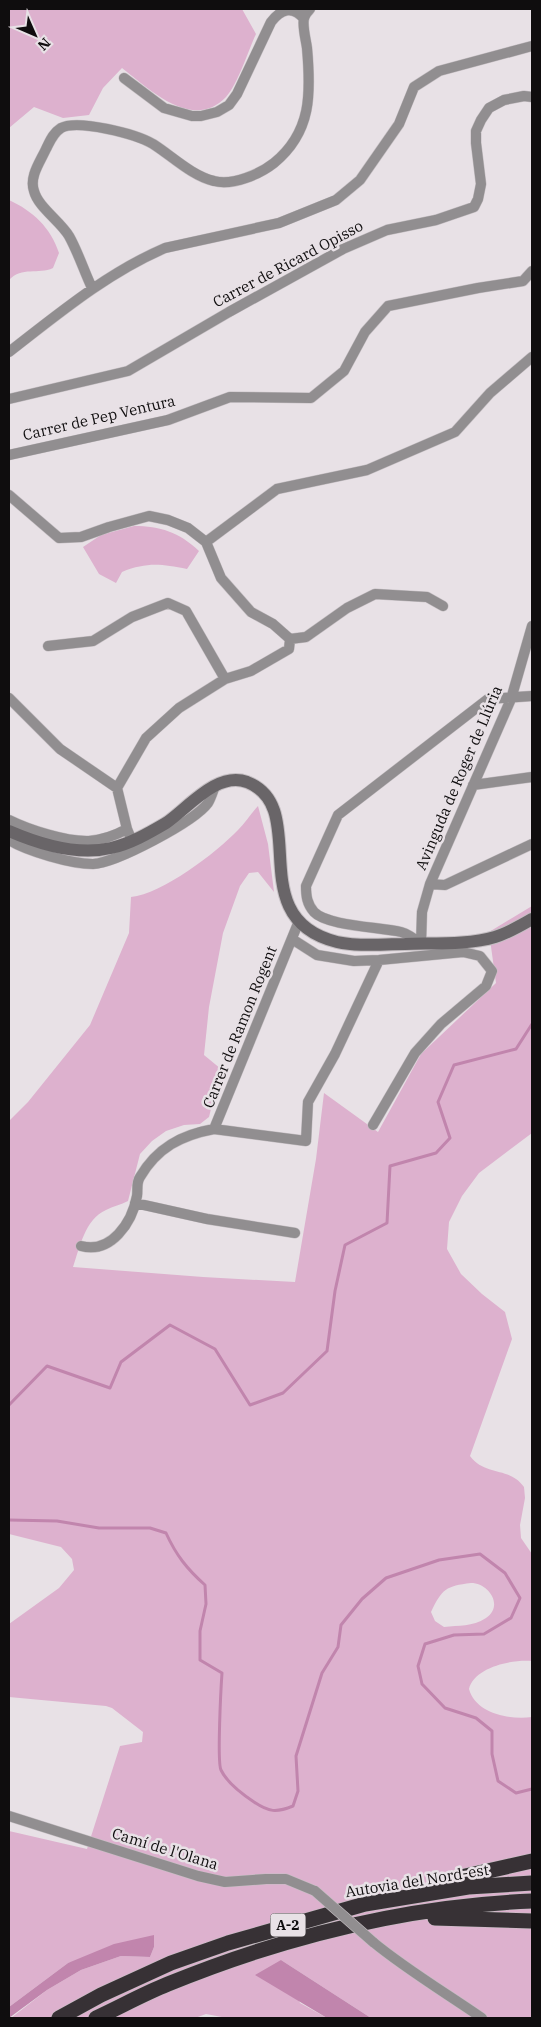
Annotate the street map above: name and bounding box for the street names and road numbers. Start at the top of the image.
street label: Carrer de Ricard Opisso [209,216,366,311]
street label: Carrer de Pep Ventura [21,391,177,444]
street label: Avinguda de Roger de Llúria [411,683,506,873]
street label: Carrer de Ramon Rogent [198,943,281,1111]
street label: Camí de l'Olana [110,1823,221,1874]
street label: Autovia del Nord-est [344,1860,490,1901]
road number: A-2 [270,1914,306,1936]

